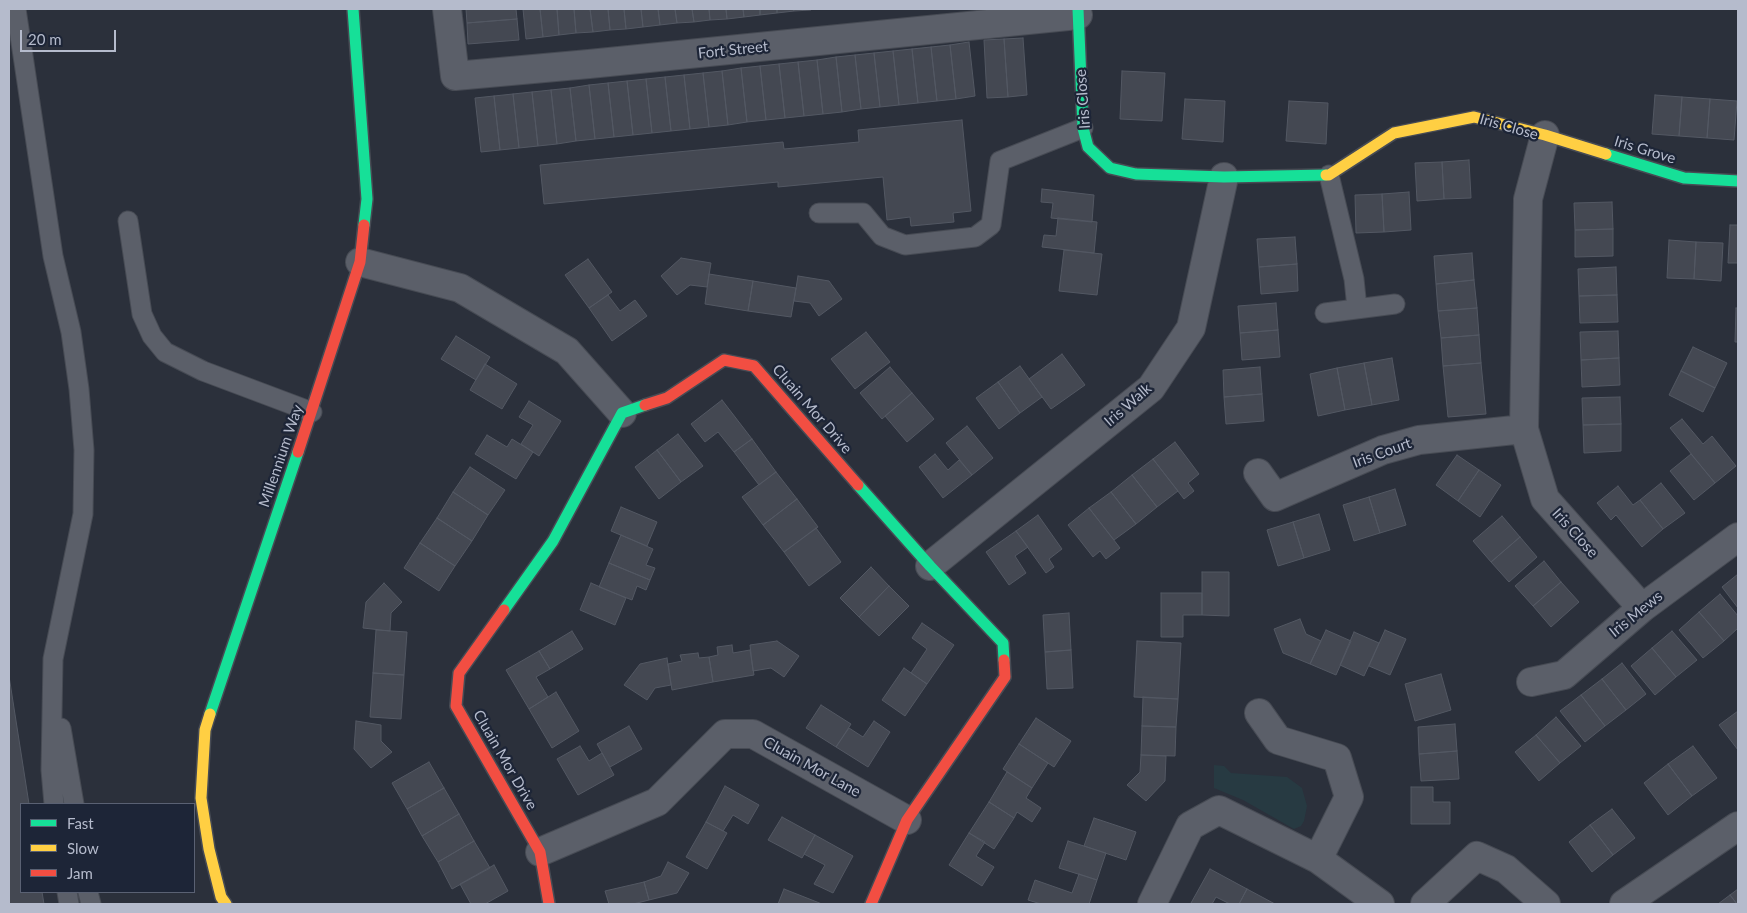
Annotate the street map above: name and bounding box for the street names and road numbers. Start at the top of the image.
street label: Fort Street [697,37,769,63]
street label: Iris Close [1072,68,1094,130]
street label: Iris Close [1478,110,1540,144]
street label: Iris Grove [1612,132,1678,168]
street label: Cluain Mor Drive [768,361,856,457]
street label: Iris Walk [1101,380,1155,430]
street label: Millennium Way [255,402,307,510]
street label: Iris Court [1350,434,1414,472]
street label: Iris Close [1548,505,1602,561]
street label: Iris Mews [1606,587,1666,641]
street label: Cluain Mor Drive [469,707,541,813]
street label: Cluain Mor Lane [760,733,864,801]

